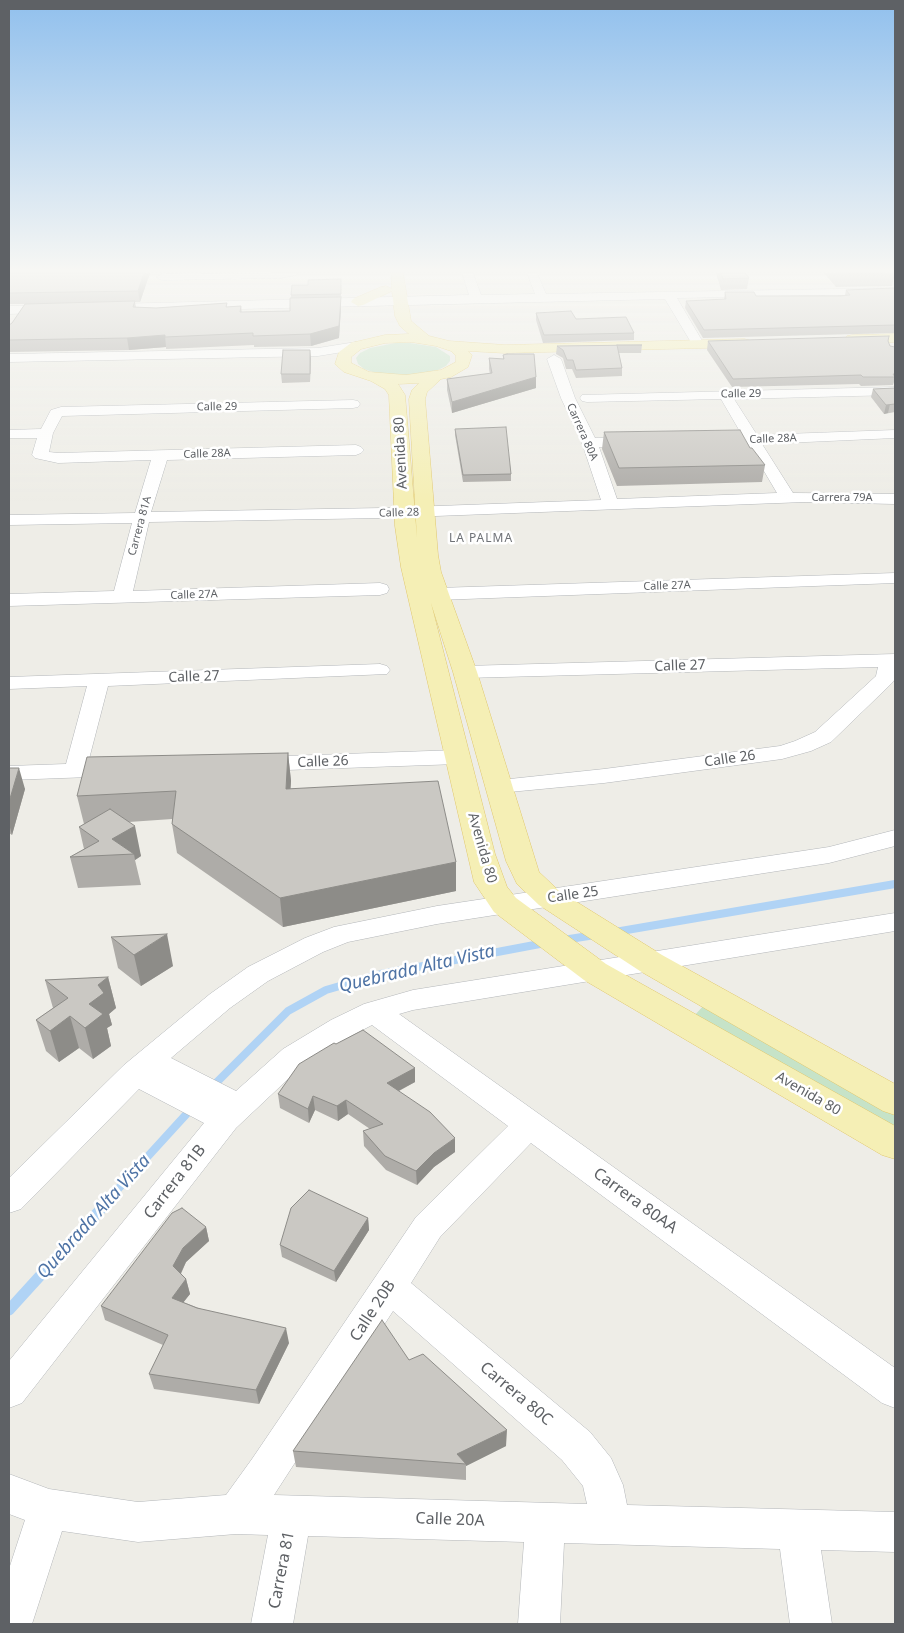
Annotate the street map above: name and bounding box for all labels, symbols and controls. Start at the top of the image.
street label: Calle 29 [721,387,761,401]
street label: Calle 29 [197,400,237,414]
street label: Carrera 80A [564,401,600,463]
street label: Avenida 80 [391,416,411,490]
street label: Calle 28A [749,432,797,446]
street label: Calle 28A [183,447,231,461]
street label: Carrera 79A [811,491,873,505]
street label: Carrera 81A [126,495,154,557]
street label: Calle 28 [379,506,419,520]
district label: LA PALMA [448,532,514,546]
street label: Calle 27A [643,579,691,593]
street label: Calle 27A [170,588,218,602]
street label: Calle 27 [654,657,706,675]
street label: Calle 27 [168,668,220,686]
street label: Calle 26 [703,747,757,771]
street label: Calle 26 [297,753,349,771]
street label: Avenida 80 [464,811,500,885]
street label: Calle 25 [546,883,600,907]
water label: Quebrada Alta Vista [337,941,497,997]
street label: Avenida 80 [772,1069,844,1119]
street label: Carrera 81B [140,1141,210,1223]
water label: Quebrada Alta Vista [33,1151,155,1283]
street label: Carrera 80AA [589,1164,681,1238]
street label: Calle 20B [346,1277,400,1345]
street label: Carrera 80C [476,1358,556,1430]
street label: Calle 20A [415,1509,485,1531]
street label: Carrera 81 [265,1530,299,1610]

